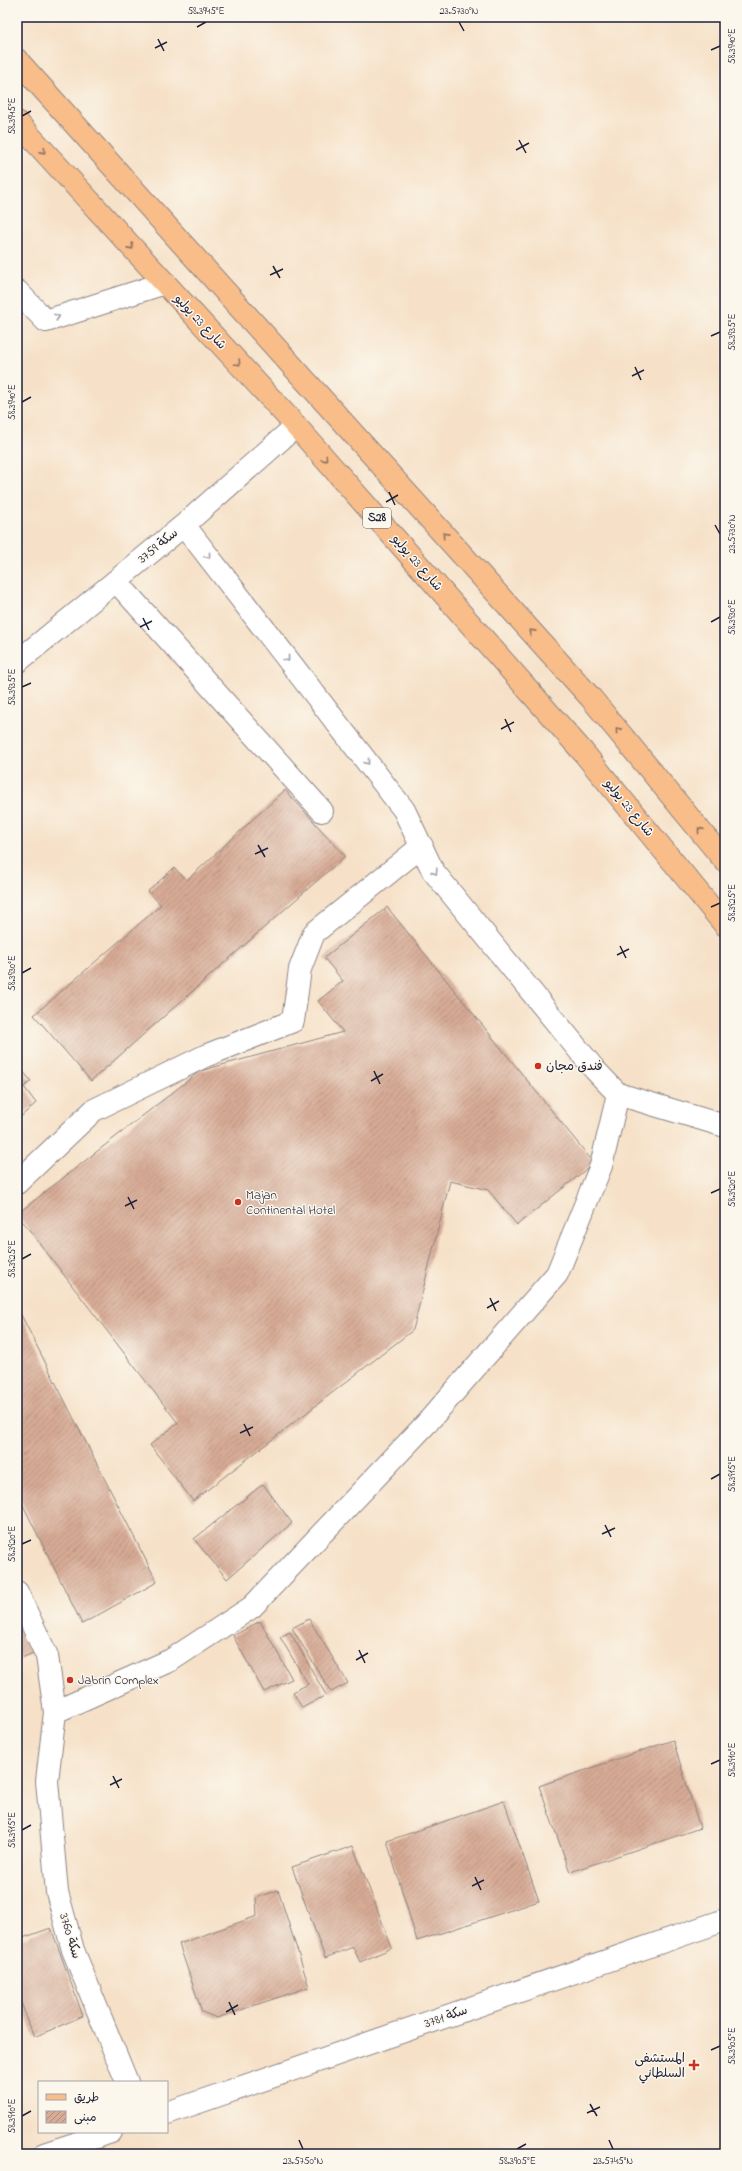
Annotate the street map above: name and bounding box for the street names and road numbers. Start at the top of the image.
street label: شارع 23 يوليو [169,289,231,354]
road number: S28 [363,508,391,528]
street label: سكة 3759 [134,524,182,568]
street label: شارع 23 يوليو [386,530,447,596]
street label: شارع 23 يوليو [599,774,658,841]
street label: سكة 3760 [54,1911,86,1961]
street label: سكة 3781 [422,2001,470,2033]

